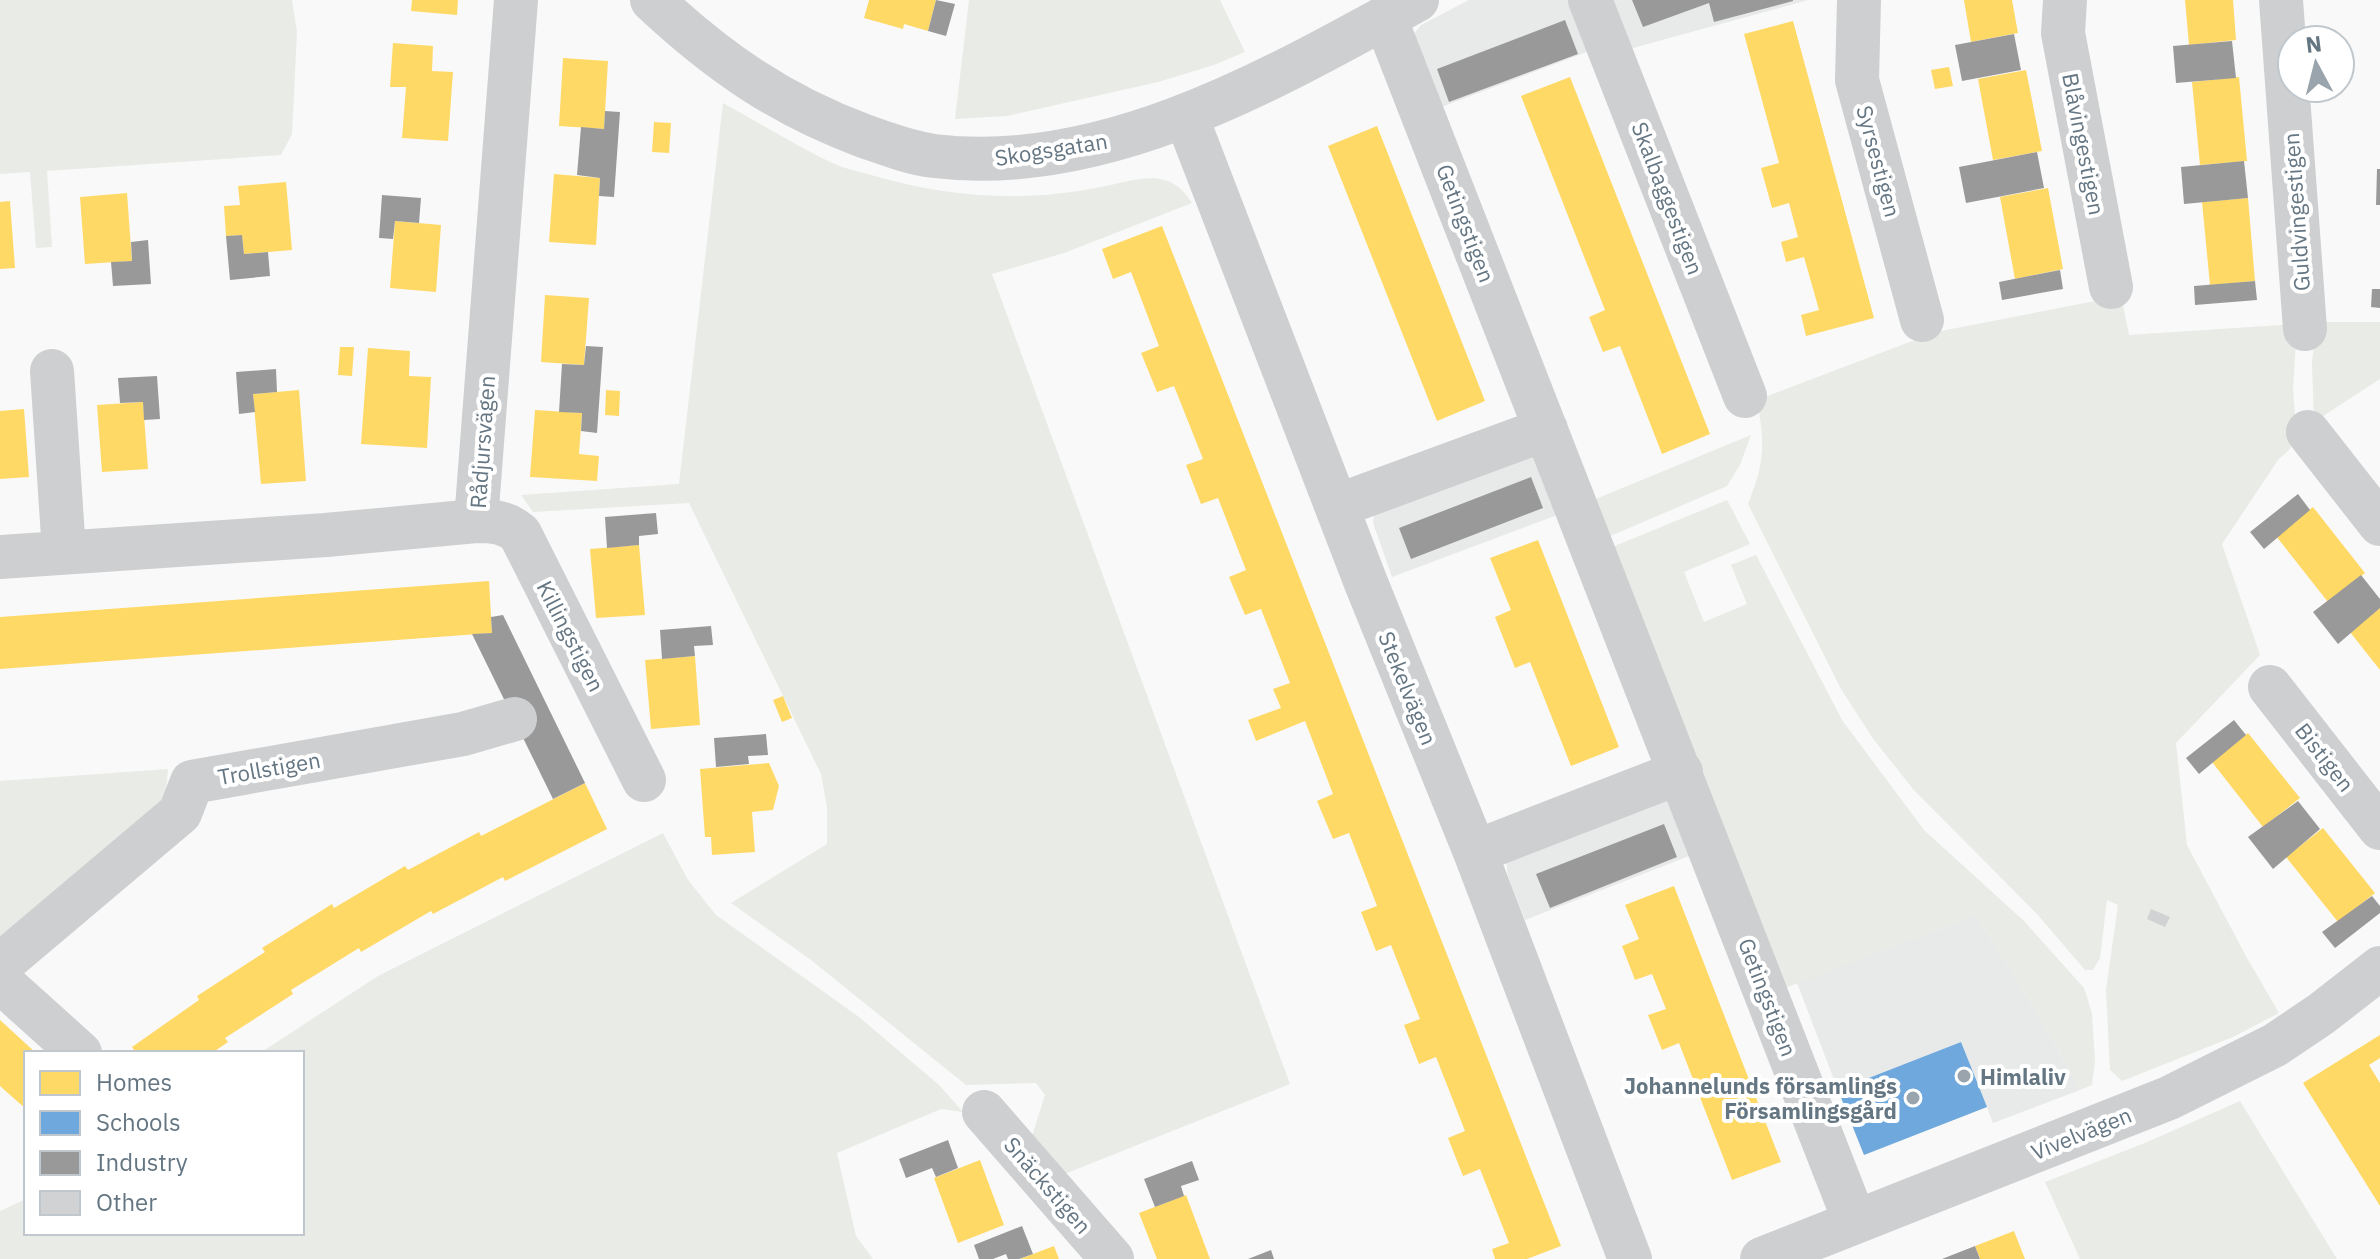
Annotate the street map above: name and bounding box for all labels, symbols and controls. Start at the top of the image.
north arrow [2276,24,2356,104]
text: N [2304,28,2323,59]
street label: Blåvingestigen [2056,70,2112,218]
street label: Syrsestigen [1850,102,1908,220]
street label: Skalbaggestigen [1626,117,1710,279]
street label: Skogsgatan [993,126,1109,172]
street label: Guldvingestigen [2276,132,2316,292]
street label: Getingstigen [1430,160,1502,286]
street label: Rådjursvägen [463,374,501,510]
street label: Killingstigen [531,576,611,696]
street label: Stekelvägen [1372,627,1444,749]
street label: Bistigen [2289,717,2361,797]
street label: Trollstigen [215,745,323,791]
street label: Getingstigen [1732,934,1804,1060]
legend [24,1051,304,1235]
place label: Himlaliv [1980,1062,2066,1091]
text: Homes [96,1066,172,1098]
marker: Himlaliv [1955,1067,1973,1085]
place label: Johannelunds församlings Församlingsgård [1624,1071,1897,1125]
marker: Johannelunds församlings Församlingsgård [1904,1089,1922,1107]
street label: Vivelvägen [2027,1100,2135,1166]
text: Schools [96,1106,181,1138]
street label: Snäckstigen [998,1130,1098,1240]
text: Industry [96,1146,188,1178]
text: Other [96,1186,157,1218]

